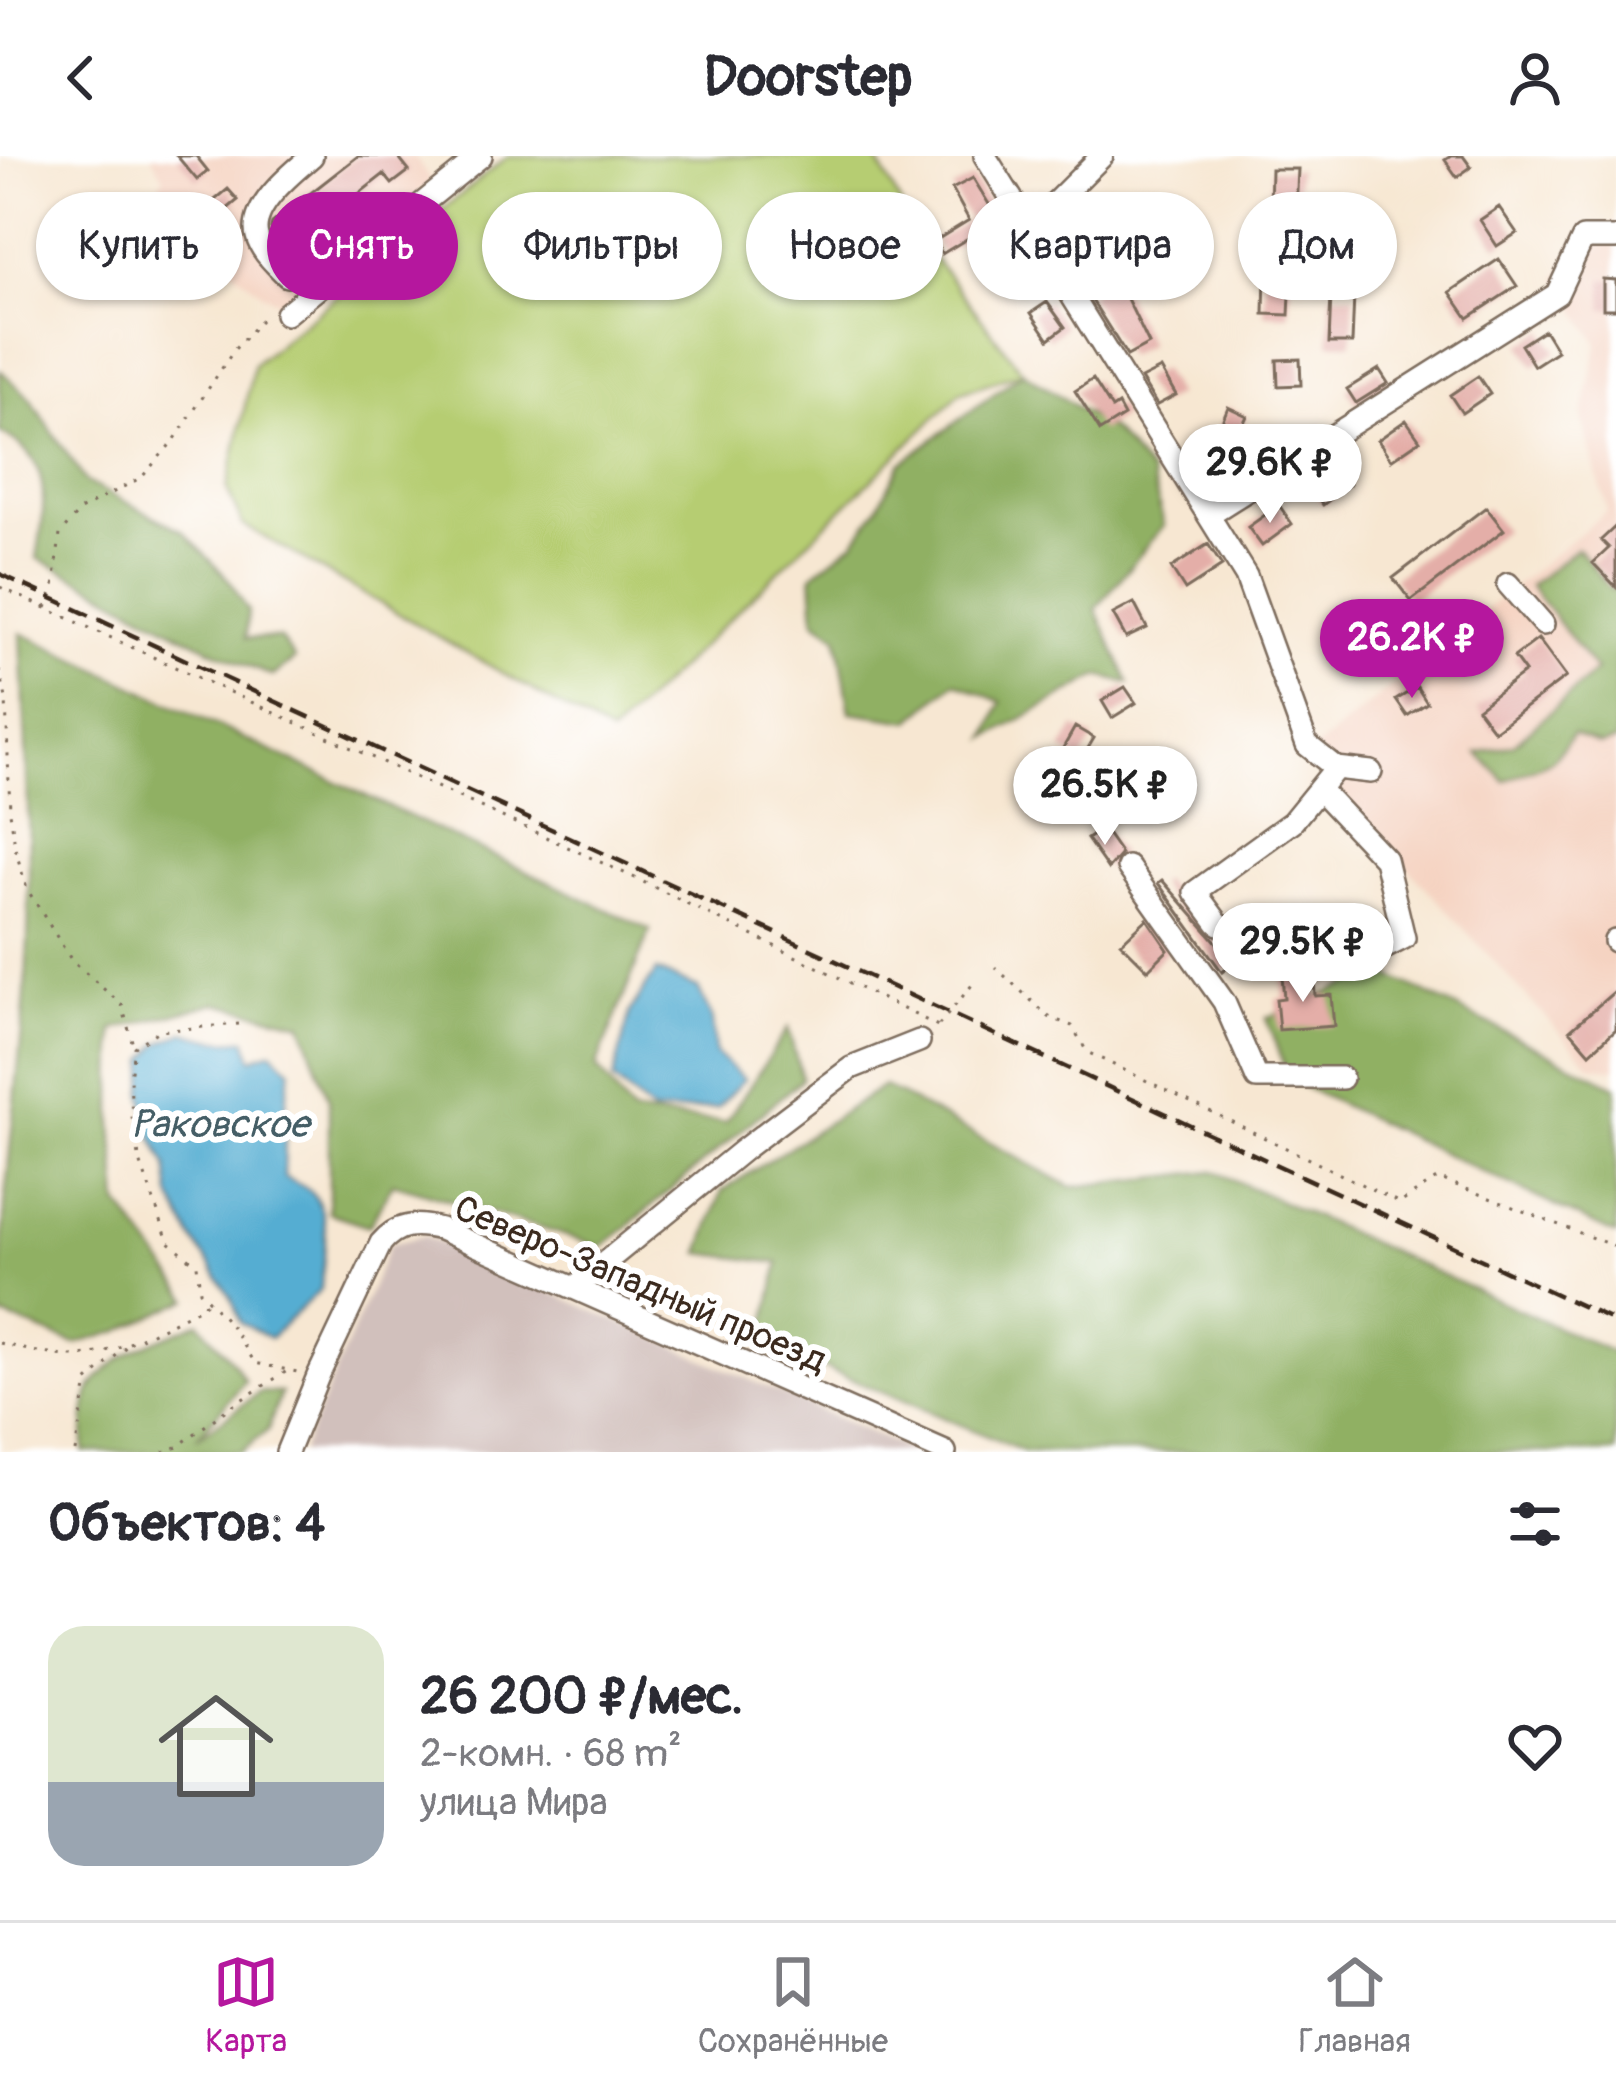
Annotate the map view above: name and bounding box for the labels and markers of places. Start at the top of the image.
pin: 29.6K ₽ [1159,424,1381,526]
pin: 26.2K ₽ [1301,599,1523,701]
pin: 26.5K ₽ [994,746,1216,848]
pin: 29.5K ₽ [1192,903,1414,1005]

